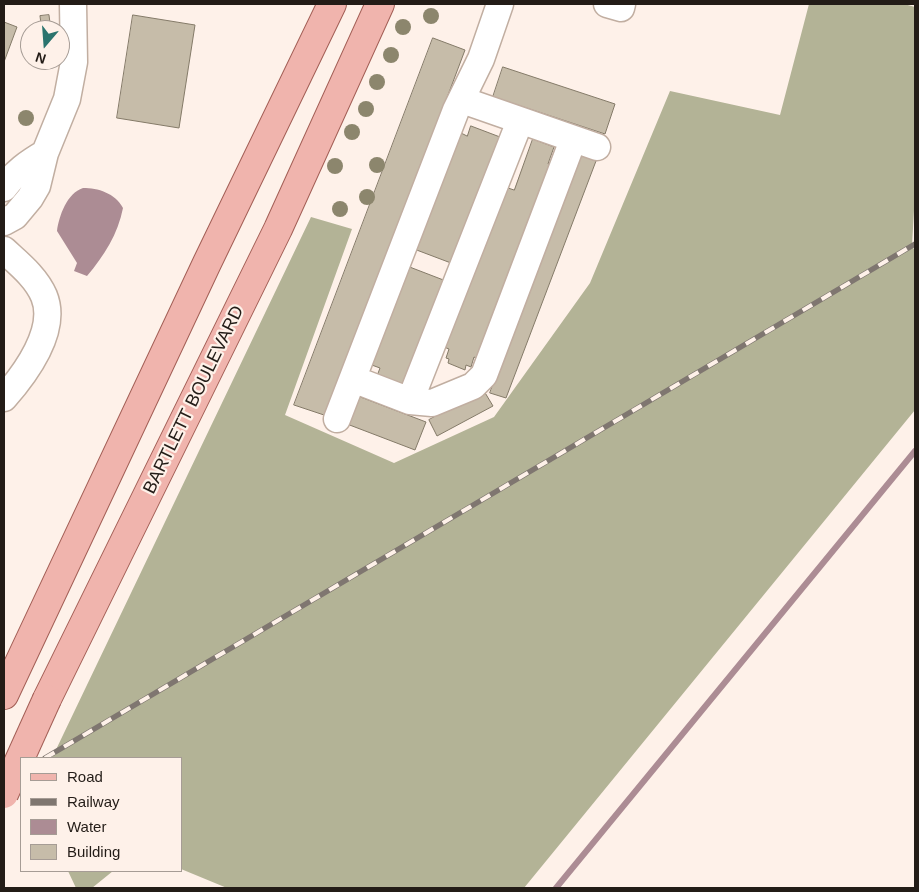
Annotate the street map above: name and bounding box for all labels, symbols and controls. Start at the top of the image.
north arrow [20,20,70,70]
text: N [33,49,48,67]
street label: BARTLETT BOULEVARD [139,303,249,497]
legend [20,757,182,872]
text: Road [67,768,103,785]
text: Railway [67,793,120,810]
text: Water [67,818,106,835]
text: Building [67,843,120,860]

